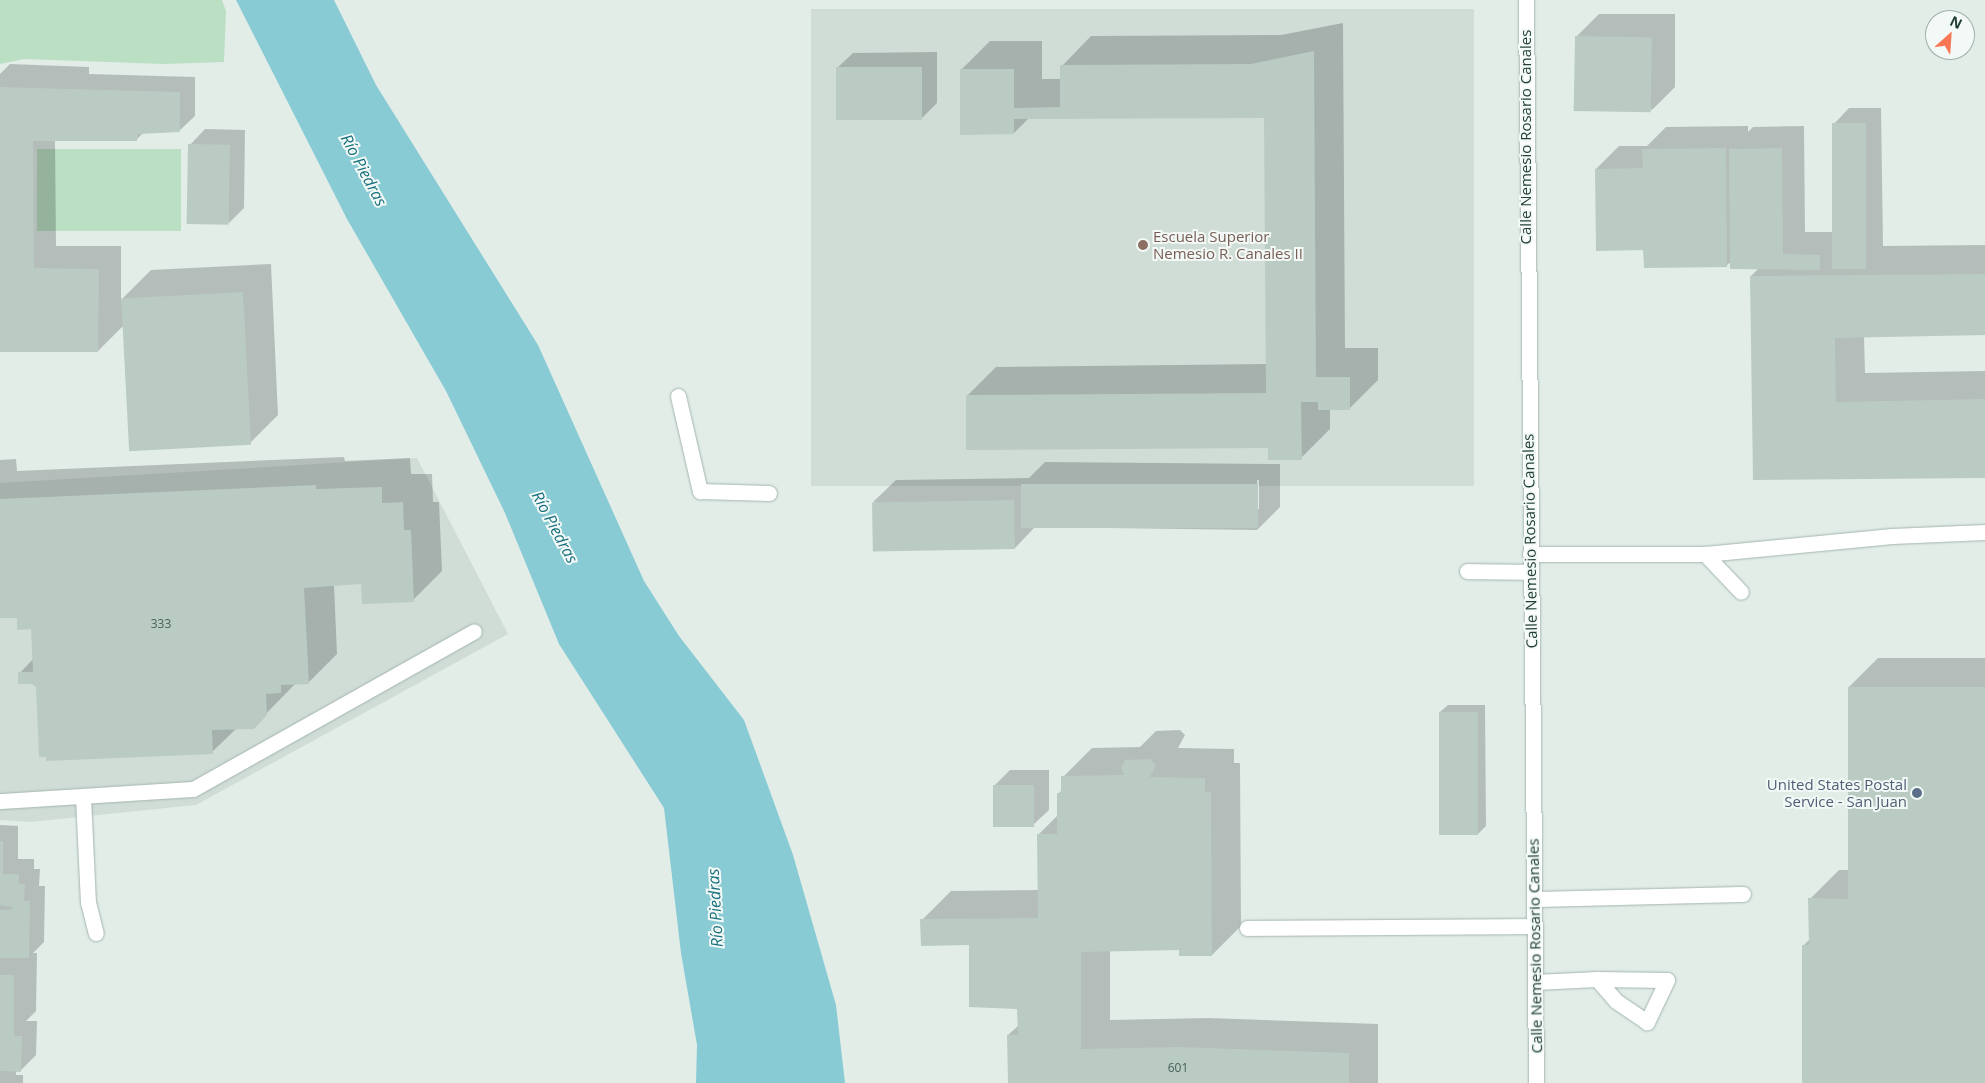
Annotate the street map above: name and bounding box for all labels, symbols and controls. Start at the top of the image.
north arrow [1925,10,1975,60]
text: N [1947,11,1966,33]
street label: Calle Nemesio Rosario Canales [1517,30,1535,244]
water label: Río Piedras [337,131,391,209]
place label: Escuela Superior Nemesio R. Canales II [1153,227,1303,262]
marker: Escuela Superior Nemesio R. Canales II [1137,239,1149,251]
street label: Calle Nemesio Rosario Canales [1519,433,1541,649]
water label: Río Piedras [528,488,582,566]
house number: 333 [151,617,171,631]
place label: United States Postal Service - San Juan [1767,775,1907,810]
marker: United States Postal Service - San Juan [1911,787,1923,799]
street label: Calle Nemesio Rosario Canales [1524,838,1546,1054]
water label: Río Piedras [703,868,727,948]
house number: 601 [1168,1061,1188,1075]

